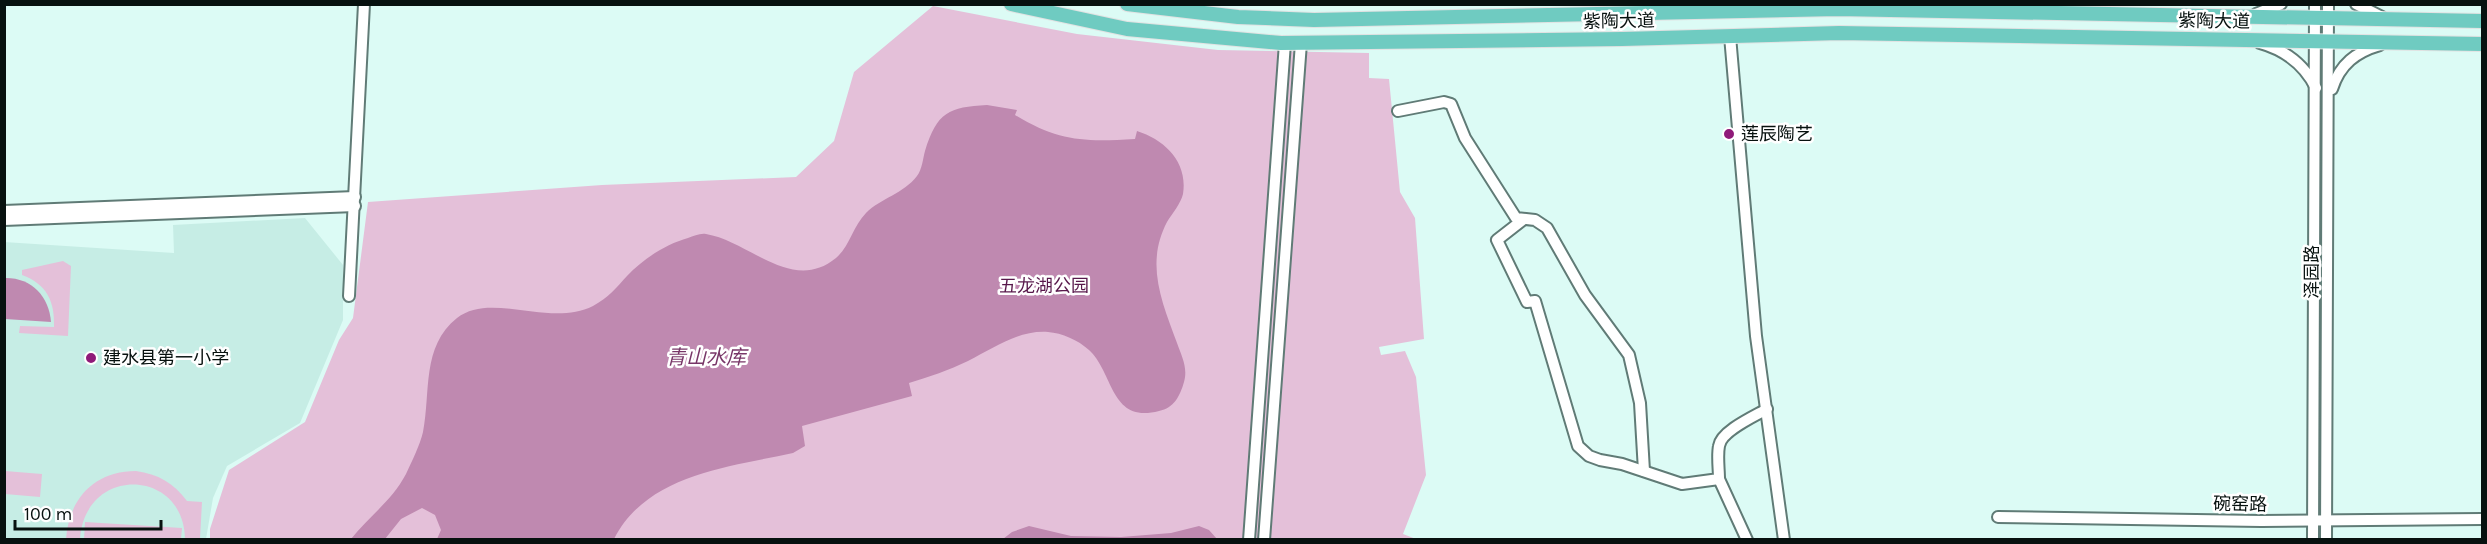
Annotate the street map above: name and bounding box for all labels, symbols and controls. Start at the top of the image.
street label: 紫陶大道 [1583,9,1655,33]
street label: 紫陶大道 [2178,9,2250,33]
place label: 莲辰陶艺 [1741,123,1813,145]
marker: 莲辰陶艺 [1722,127,1736,141]
street label: 泽园路 [2301,245,2323,299]
park label: 五龙湖公园 [999,275,1089,297]
water label: 青山水库 [666,346,749,369]
place label: 建水县第一小学 [103,347,229,369]
marker: 建水县第一小学 [84,351,98,365]
scale bar [15,493,160,531]
street label: 碗窑路 [2213,493,2267,515]
text: 100 m [24,503,72,525]

